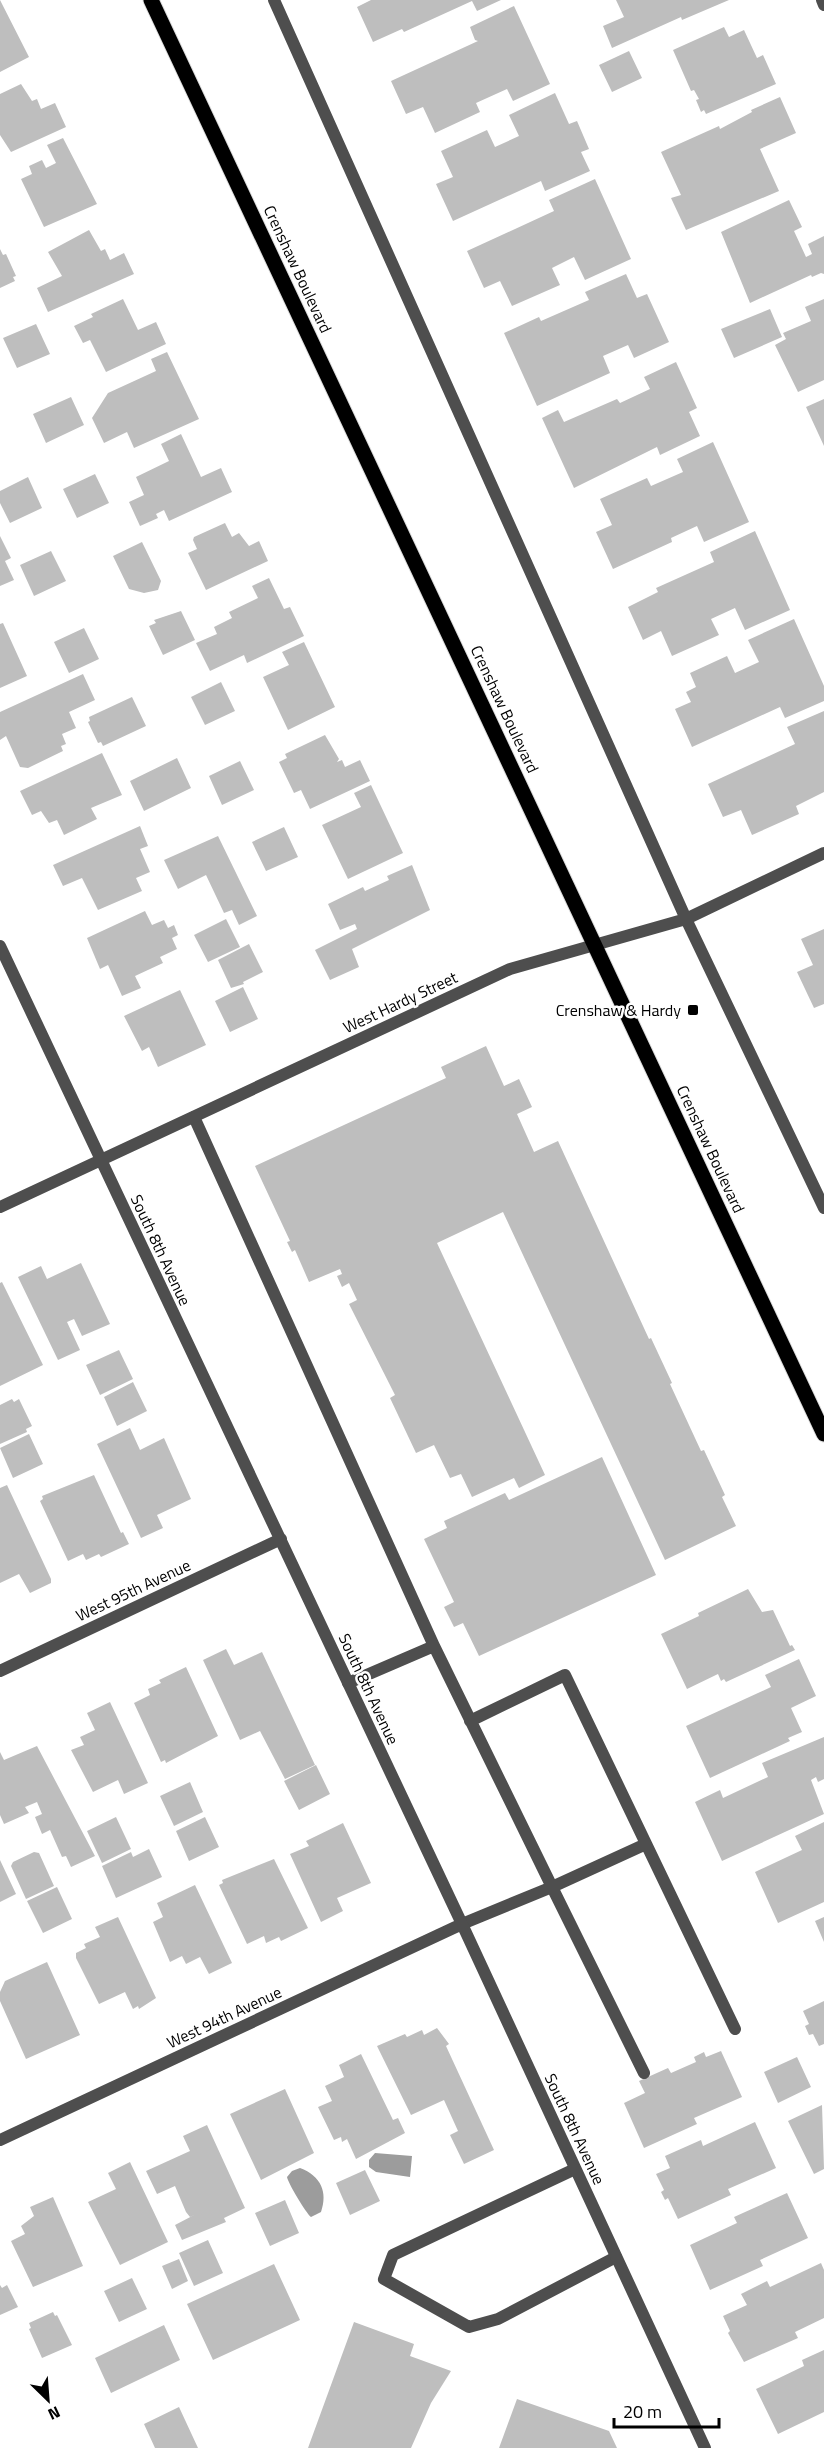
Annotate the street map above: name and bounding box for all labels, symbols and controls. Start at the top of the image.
street label: Crenshaw Boulevard [258,201,338,337]
street label: Crenshaw Boulevard [465,641,545,777]
street label: West Hardy Street [339,965,461,1039]
place label: Crenshaw & Hardy [556,998,681,1022]
marker: Crenshaw & Hardy [686,1003,700,1017]
street label: Crenshaw Boulevard [671,1081,751,1217]
street label: South 8th Avenue [125,1191,197,1309]
street label: West 95th Avenue [72,1553,194,1627]
street label: South 8th Avenue [333,1630,405,1748]
street label: West 94th Avenue [163,1980,285,2054]
street label: South 8th Avenue [539,2070,611,2188]
north arrow [18,2370,78,2430]
scale bar [614,2391,719,2429]
text: 20 m [623,2398,662,2425]
text: N [44,2400,64,2427]

